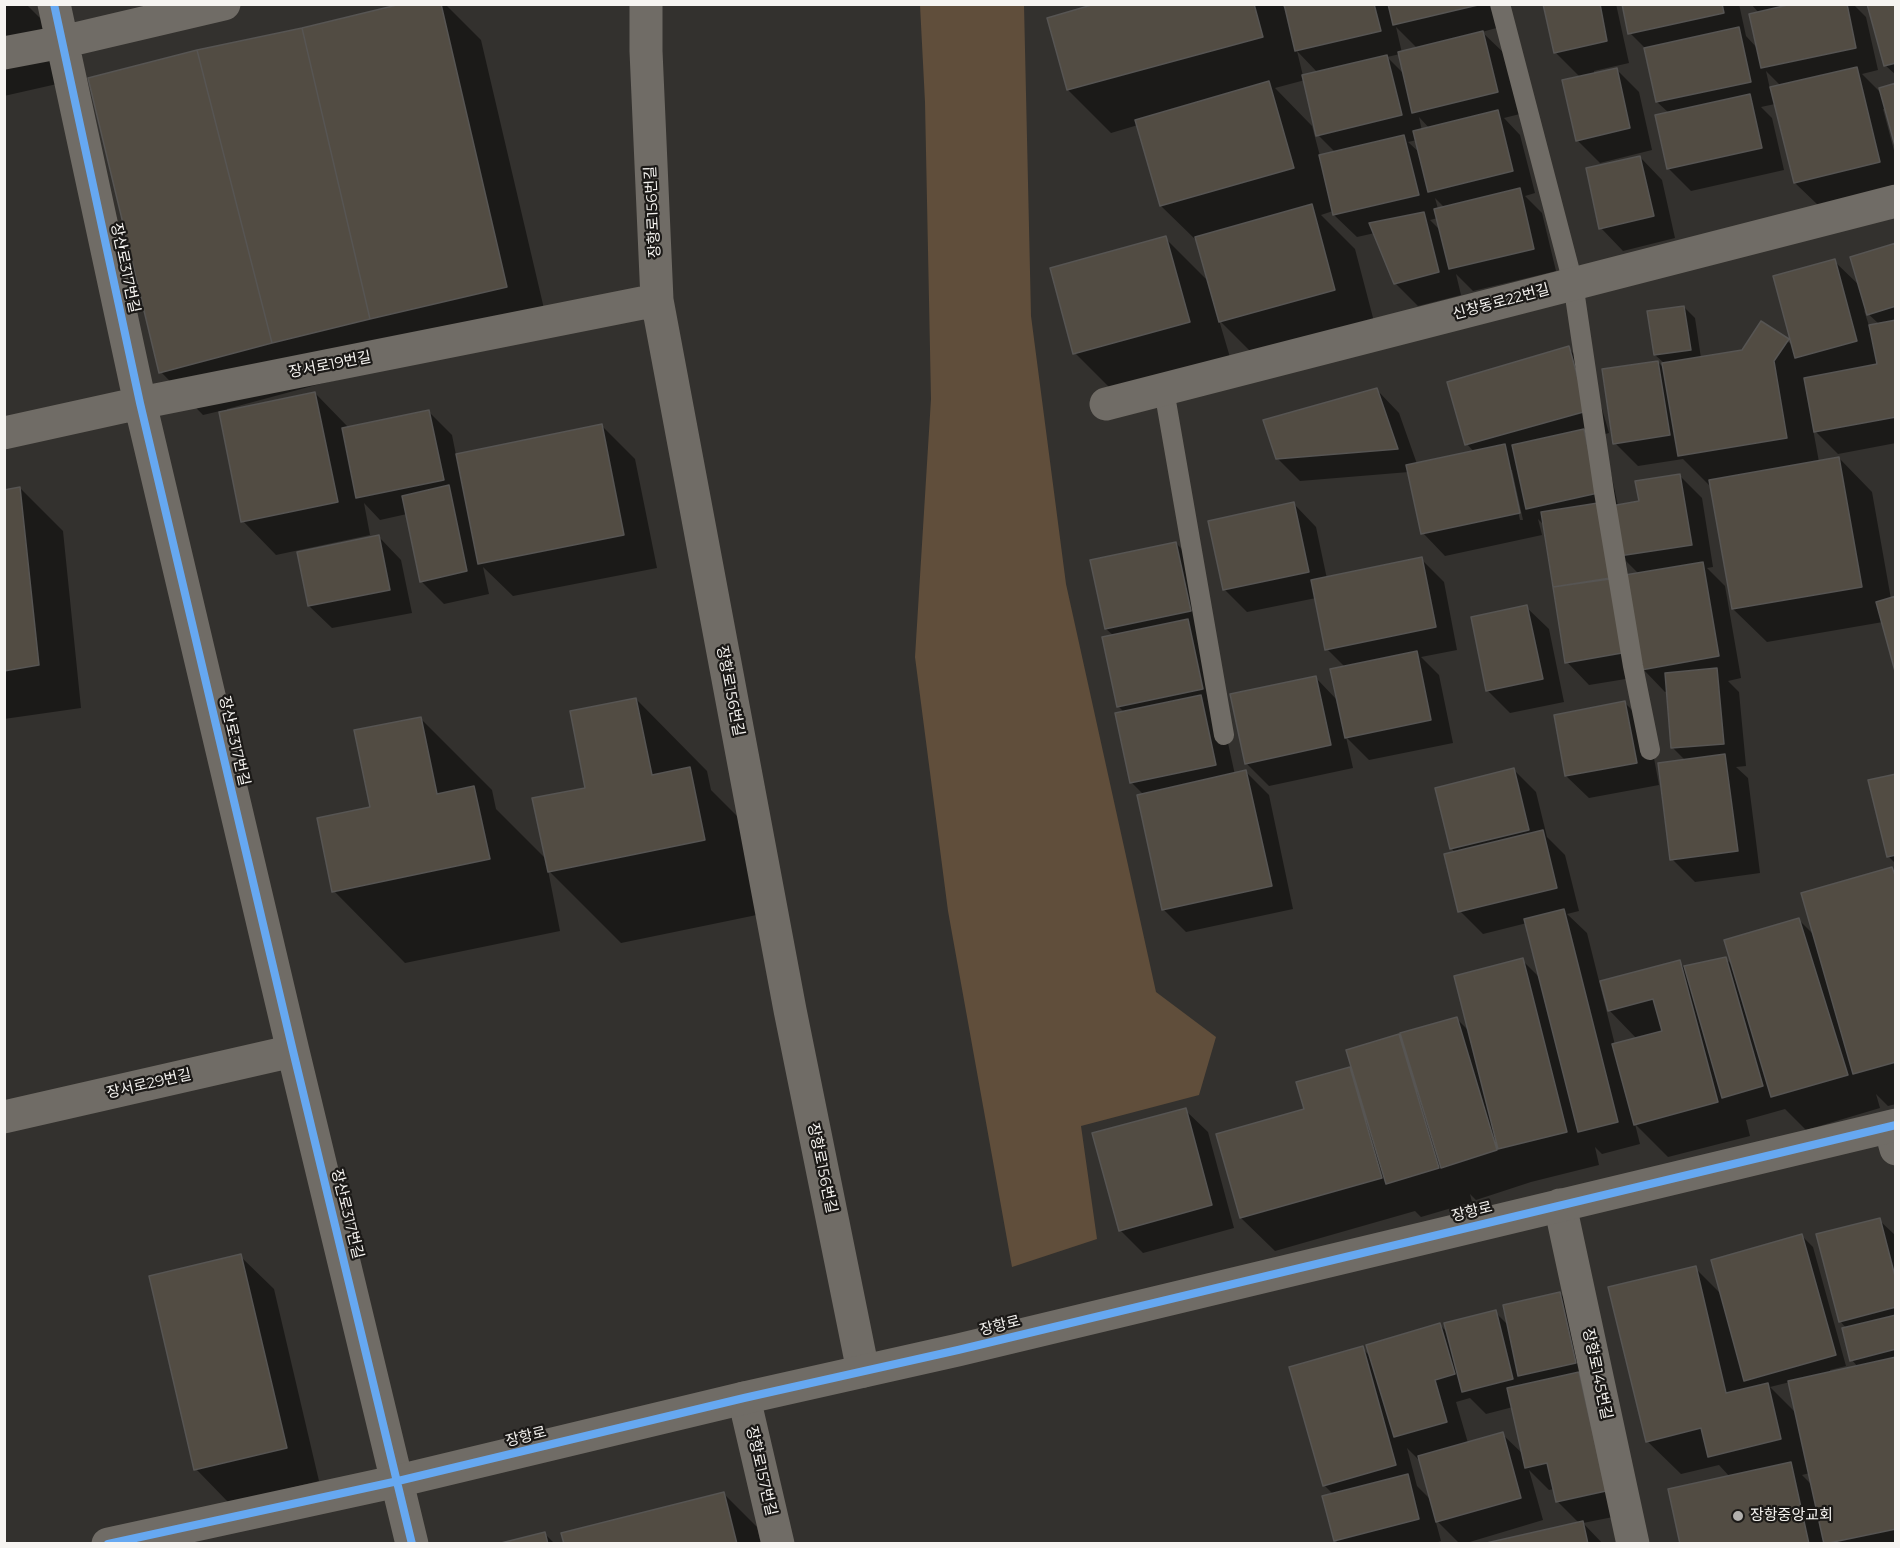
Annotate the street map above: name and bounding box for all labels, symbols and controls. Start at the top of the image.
street label: 장항로156번길 [642,166,664,258]
street label: 장산로317번길 [107,221,143,315]
street label: 신창동로22번길 [1450,280,1552,324]
street label: 장서로19번길 [287,348,373,382]
street label: 장항로156번길 [712,644,748,738]
street label: 장산로317번길 [215,694,253,788]
street label: 장서로29번길 [105,1065,193,1103]
street label: 장항로156번길 [804,1121,840,1215]
street label: 장산로317번길 [327,1167,367,1261]
street label: 장항로 [1450,1198,1494,1226]
street label: 장항로 [978,1312,1022,1340]
street label: 장항로145번길 [1579,1327,1615,1421]
street label: 장항로 [504,1423,548,1451]
street label: 장항로157번길 [742,1424,780,1518]
place label: 장항중앙교회 [1750,1507,1833,1525]
marker: 장항중앙교회 [1731,1509,1745,1523]

